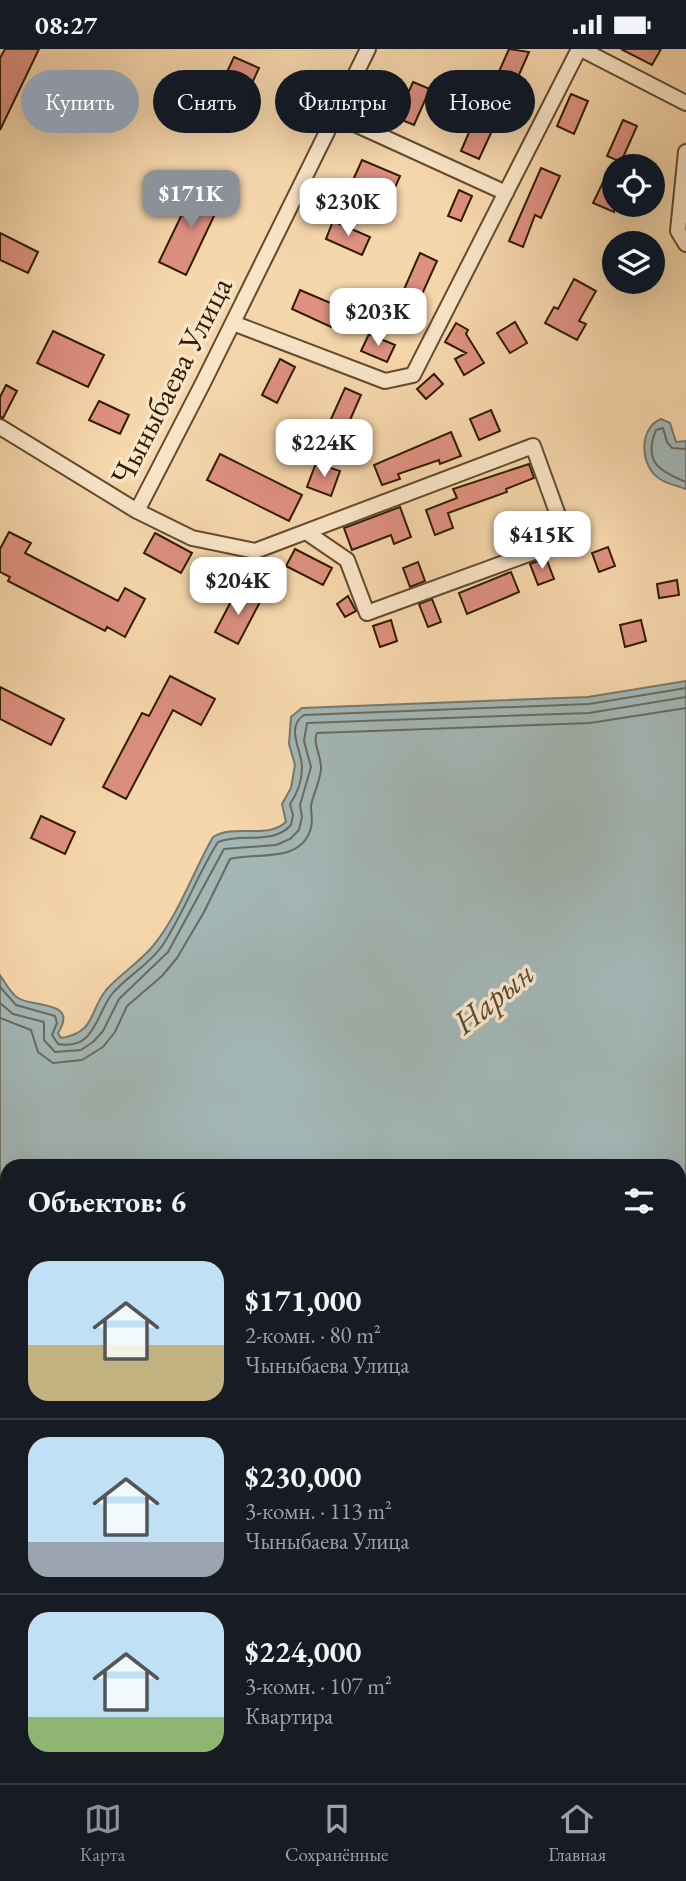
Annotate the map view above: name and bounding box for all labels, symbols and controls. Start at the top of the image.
text: 08:27 [35,8,97,42]
chip: Купить [21,70,139,133]
chip: Снять [153,70,261,133]
chip: Фильтры [275,70,411,133]
chip: Новое [425,70,535,133]
map controls [602,154,665,294]
button: locate [602,154,665,217]
pin: $171K [142,171,240,230]
text: $171K [159,178,223,208]
pin: $230K [299,179,397,238]
text: $230K [316,186,380,216]
button: layers [602,231,665,294]
street label: Чыныбаева Улица [100,269,242,492]
pin: $203K [329,289,427,348]
text: $203K [346,296,410,326]
pin: $224K [275,419,373,479]
text: $224K [292,427,356,457]
pin: $415K [493,511,591,571]
text: $415K [510,519,574,549]
pin: $204K [189,557,287,617]
text: $204K [206,565,270,595]
water label: Нарын [443,951,543,1044]
text: Объектов: 6 [28,1182,186,1221]
icon: filters [620,1182,658,1220]
text: $171,000 [245,1281,361,1320]
icon: home [84,1289,168,1373]
text: 2-комн. · 80 m² [245,1320,381,1350]
text: Чыныбаева Улица [245,1350,409,1380]
text: $230,000 [245,1457,361,1496]
icon: home [84,1465,168,1549]
text: 3-комн. · 113 m² [245,1496,392,1526]
text: Чыныбаева Улица [245,1526,409,1556]
text: $224,000 [245,1632,361,1671]
icon: home [84,1640,168,1724]
text: 3-комн. · 107 m² [245,1671,392,1701]
text: Квартира [245,1701,333,1731]
tab: Карта [80,1800,125,1867]
tab: Сохранённые [285,1800,389,1867]
tab: Главная [548,1800,606,1867]

